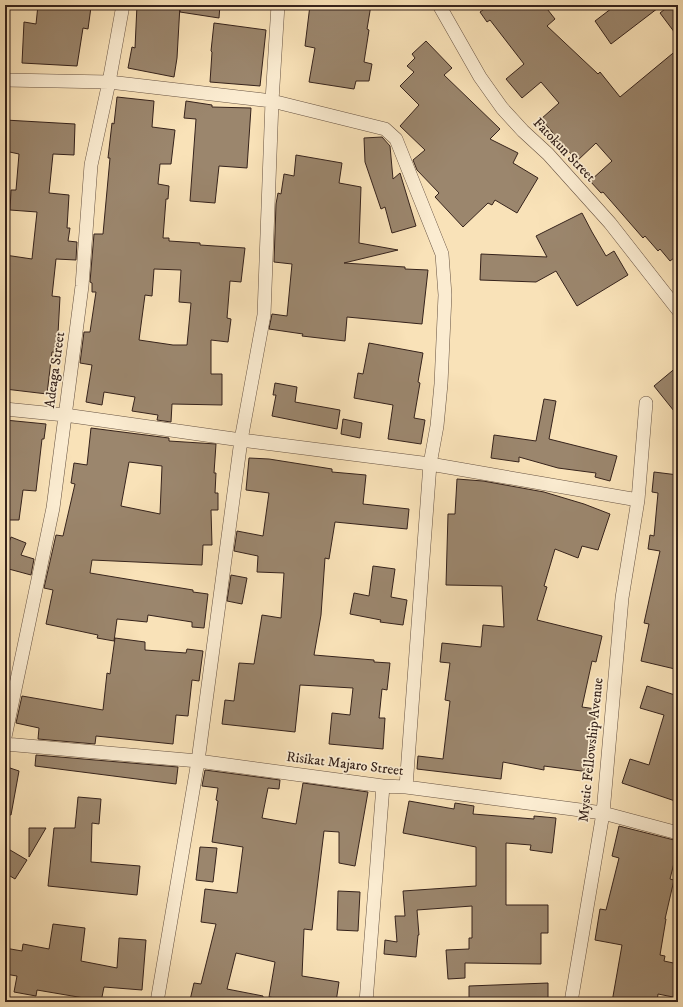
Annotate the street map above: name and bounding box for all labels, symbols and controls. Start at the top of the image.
street label: Fatokun Street [529,114,599,186]
street label: Adeaga Street [41,330,69,409]
street label: Mystic Fellowship Avenue [574,677,608,823]
street label: Risikat Majaro Street [285,748,405,780]

